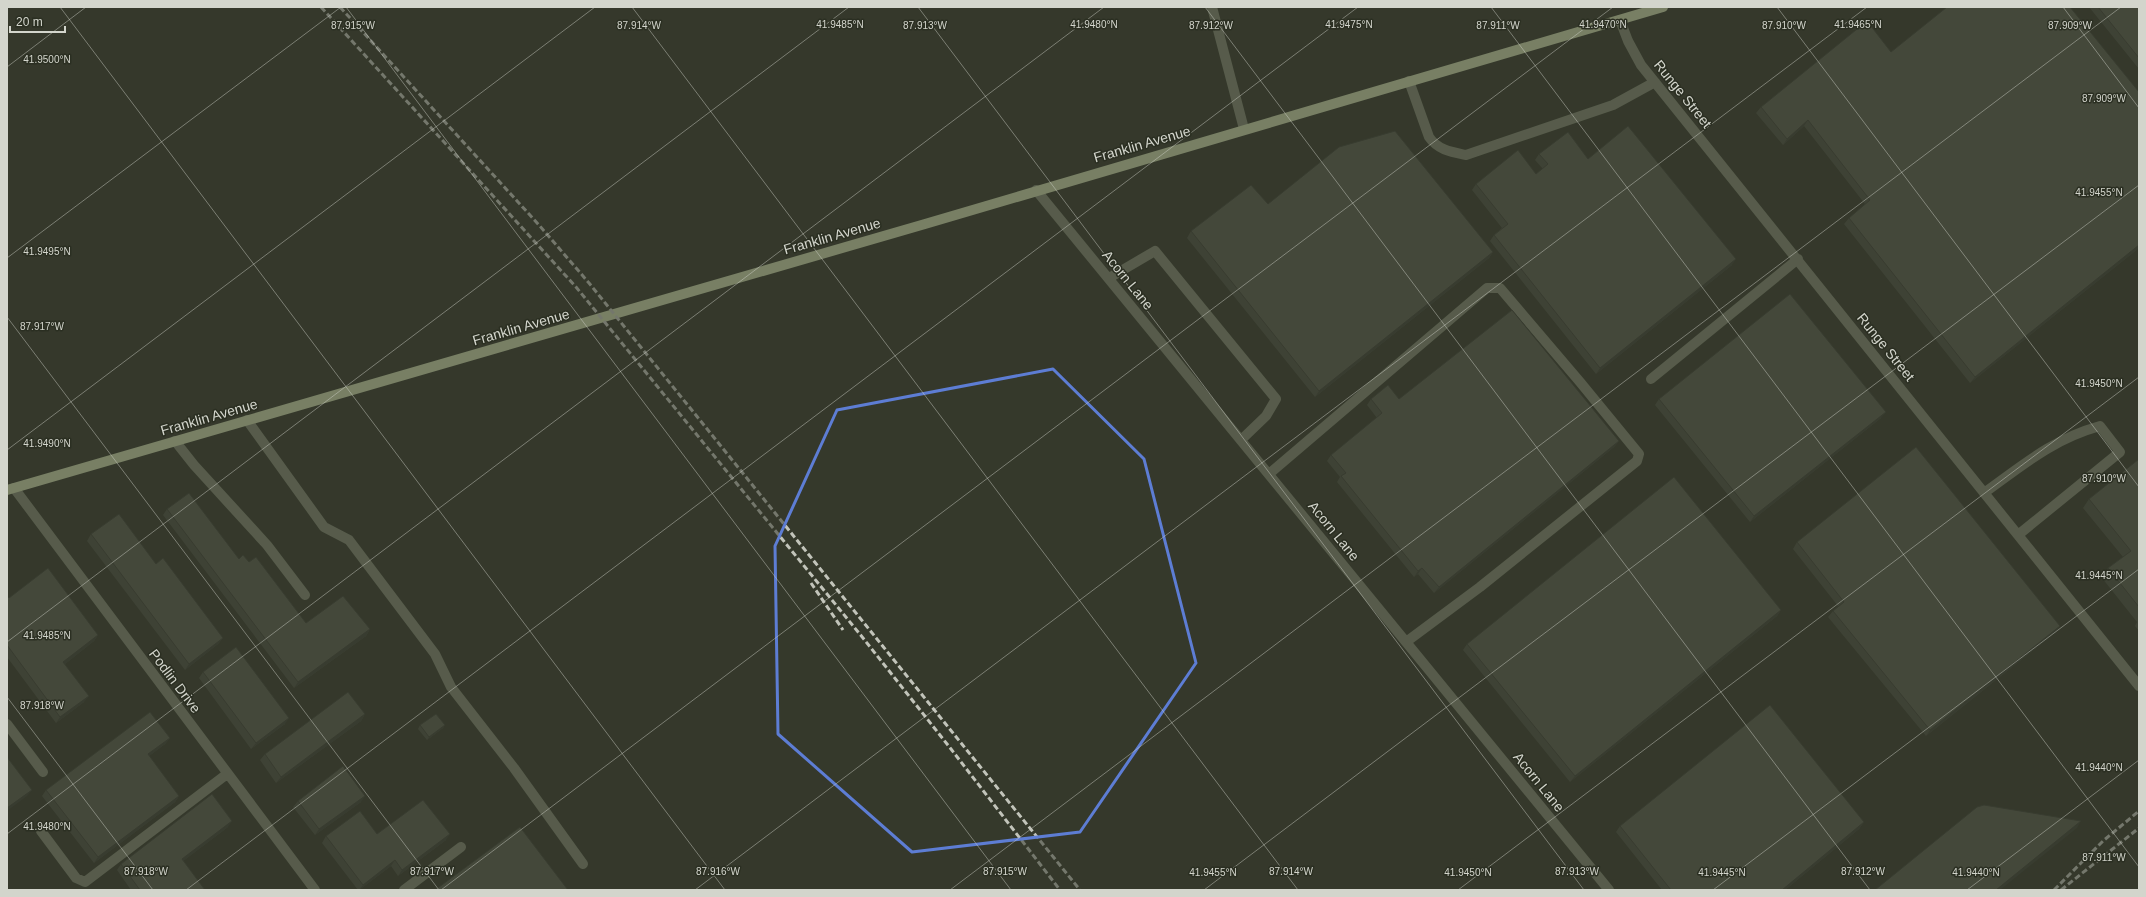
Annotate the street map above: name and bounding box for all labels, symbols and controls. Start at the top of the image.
scale bar [10,8,65,34]
text: 20 m [16,15,43,29]
text: 41.9485°N [816,19,864,30]
text: 41.9480°N [1070,19,1118,30]
text: 41.9475°N [1325,19,1373,30]
text: 41.9470°N [1579,19,1627,30]
text: 41.9465°N [1834,19,1882,30]
text: 87.915°W [331,20,376,31]
text: 87.914°W [617,20,662,31]
text: 87.913°W [903,20,948,31]
text: 87.912°W [1189,20,1234,31]
text: 87.911°W [1476,20,1520,31]
text: 87.910°W [1762,20,1807,31]
text: 87.909°W [2048,20,2093,31]
text: 41.9500°N [23,54,71,65]
street label: Runge Street [1651,57,1715,131]
text: 87.909°W [2082,93,2127,104]
street label: Franklin Avenue [1092,122,1193,165]
text: 41.9455°N [2075,187,2123,198]
street label: Franklin Avenue [782,214,883,257]
text: 41.9495°N [23,246,71,257]
street label: Acorn Lane [1099,247,1157,313]
street label: Franklin Avenue [471,305,572,348]
street label: Runge Street [1854,310,1918,384]
text: 87.917°W [20,321,65,332]
text: 41.9450°N [2075,378,2123,389]
street label: Franklin Avenue [159,395,260,438]
text: 41.9490°N [23,438,71,449]
text: 87.910°W [2082,473,2127,484]
street label: Acorn Lane [1305,498,1363,564]
text: 41.9445°N [2075,570,2123,581]
text: 41.9485°N [23,630,71,641]
street label: Podlin Drive [146,646,204,716]
text: 87.918°W [20,700,65,711]
street label: Acorn Lane [1510,749,1568,815]
text: 41.9440°N [2075,762,2123,773]
text: 41.9480°N [23,821,71,832]
text: 87.911°W [2082,852,2126,863]
text: 87.918°W [124,866,169,877]
text: 87.917°W [410,866,455,877]
text: 87.916°W [696,866,741,877]
text: 87.915°W [983,866,1028,877]
text: 87.914°W [1269,866,1314,877]
text: 87.913°W [1555,866,1600,877]
text: 87.912°W [1841,866,1886,877]
text: 41.9455°N [1189,867,1237,878]
text: 41.9450°N [1444,867,1492,878]
text: 41.9445°N [1698,867,1746,878]
text: 41.9440°N [1952,867,2000,878]

